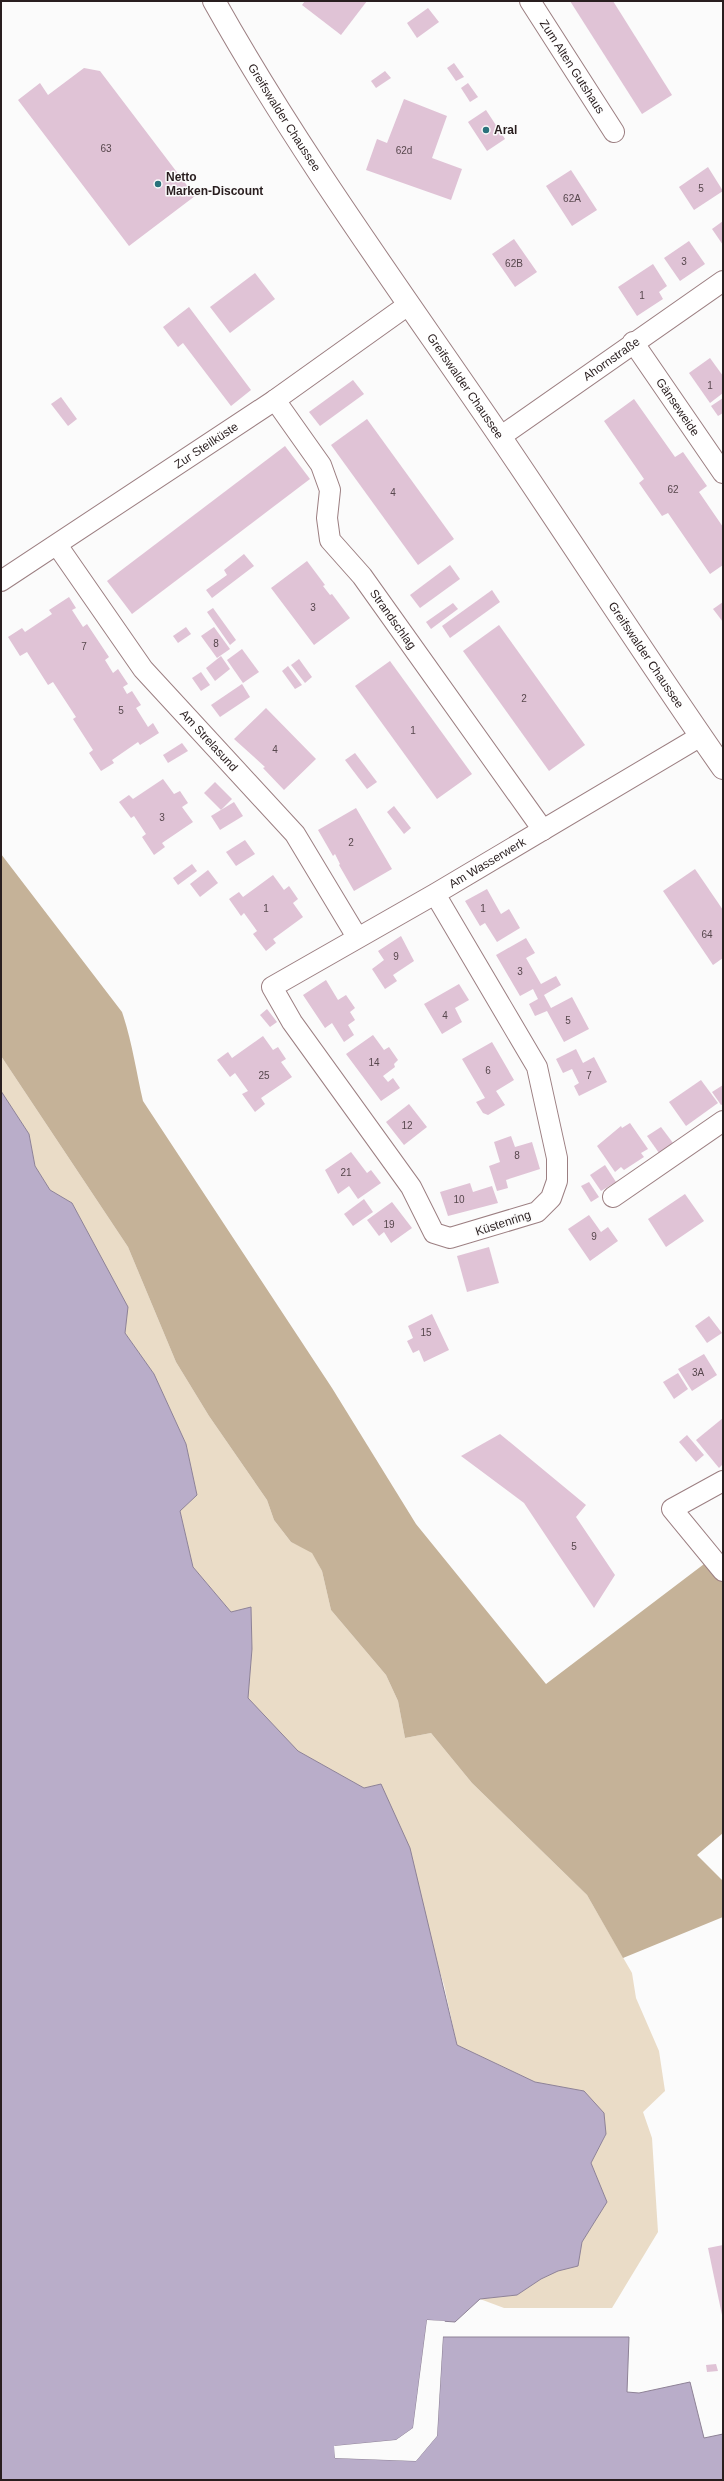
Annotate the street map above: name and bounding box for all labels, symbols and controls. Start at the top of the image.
street label: Zum Alten Gutshaus [537,17,607,116]
street label: Greifswalder Chaussee [245,61,324,174]
place label: Aral [494,123,517,137]
marker: Aral [481,125,491,135]
house number: 63 [100,143,112,154]
house number: 62d [396,145,412,156]
place label: Netto Marken-Discount [166,170,263,198]
marker: Netto Marken-Discount [153,179,163,189]
house number: 5 [698,183,704,194]
house number: 62A [563,193,581,204]
house number: 3 [681,256,687,267]
house number: 62B [505,258,523,269]
house number: 1 [639,290,645,301]
street label: Greifswalder Chaussee [424,331,507,442]
street label: Ahornstraße [580,334,643,384]
street label: Gänseweide [653,376,703,439]
house number: 1 [707,380,713,391]
street label: Zur Steilküste [172,419,241,472]
house number: 62 [667,484,679,495]
house number: 4 [390,487,396,498]
street label: Strandschlag [367,587,419,652]
street label: Greifswalder Chaussee [605,599,687,711]
house number: 3 [310,602,316,613]
house number: 8 [213,638,219,649]
house number: 7 [81,641,87,652]
house number: 2 [521,693,527,704]
house number: 5 [118,705,124,716]
street label: Am Strelasund [177,707,241,774]
house number: 1 [410,725,416,736]
house number: 4 [272,744,278,755]
house number: 3 [159,812,165,823]
street label: Am Wasserwerk [446,834,529,891]
house number: 2 [348,837,354,848]
house number: 1 [263,903,269,914]
house number: 1 [480,903,486,914]
house number: 64 [701,929,713,940]
house number: 9 [393,951,399,962]
house number: 3 [517,966,523,977]
house number: 4 [442,1010,448,1021]
house number: 5 [565,1015,571,1026]
house number: 14 [368,1057,380,1068]
house number: 6 [485,1065,491,1076]
house number: 25 [258,1070,270,1081]
house number: 7 [586,1070,592,1081]
house number: 12 [401,1120,413,1131]
house number: 8 [514,1150,520,1161]
house number: 21 [340,1167,352,1178]
house number: 10 [453,1194,465,1205]
street label: Küstenring [474,1207,532,1239]
house number: 19 [383,1219,395,1230]
house number: 9 [591,1231,597,1242]
house number: 15 [420,1327,432,1338]
house number: 3A [692,1367,704,1378]
house number: 5 [571,1541,577,1552]

